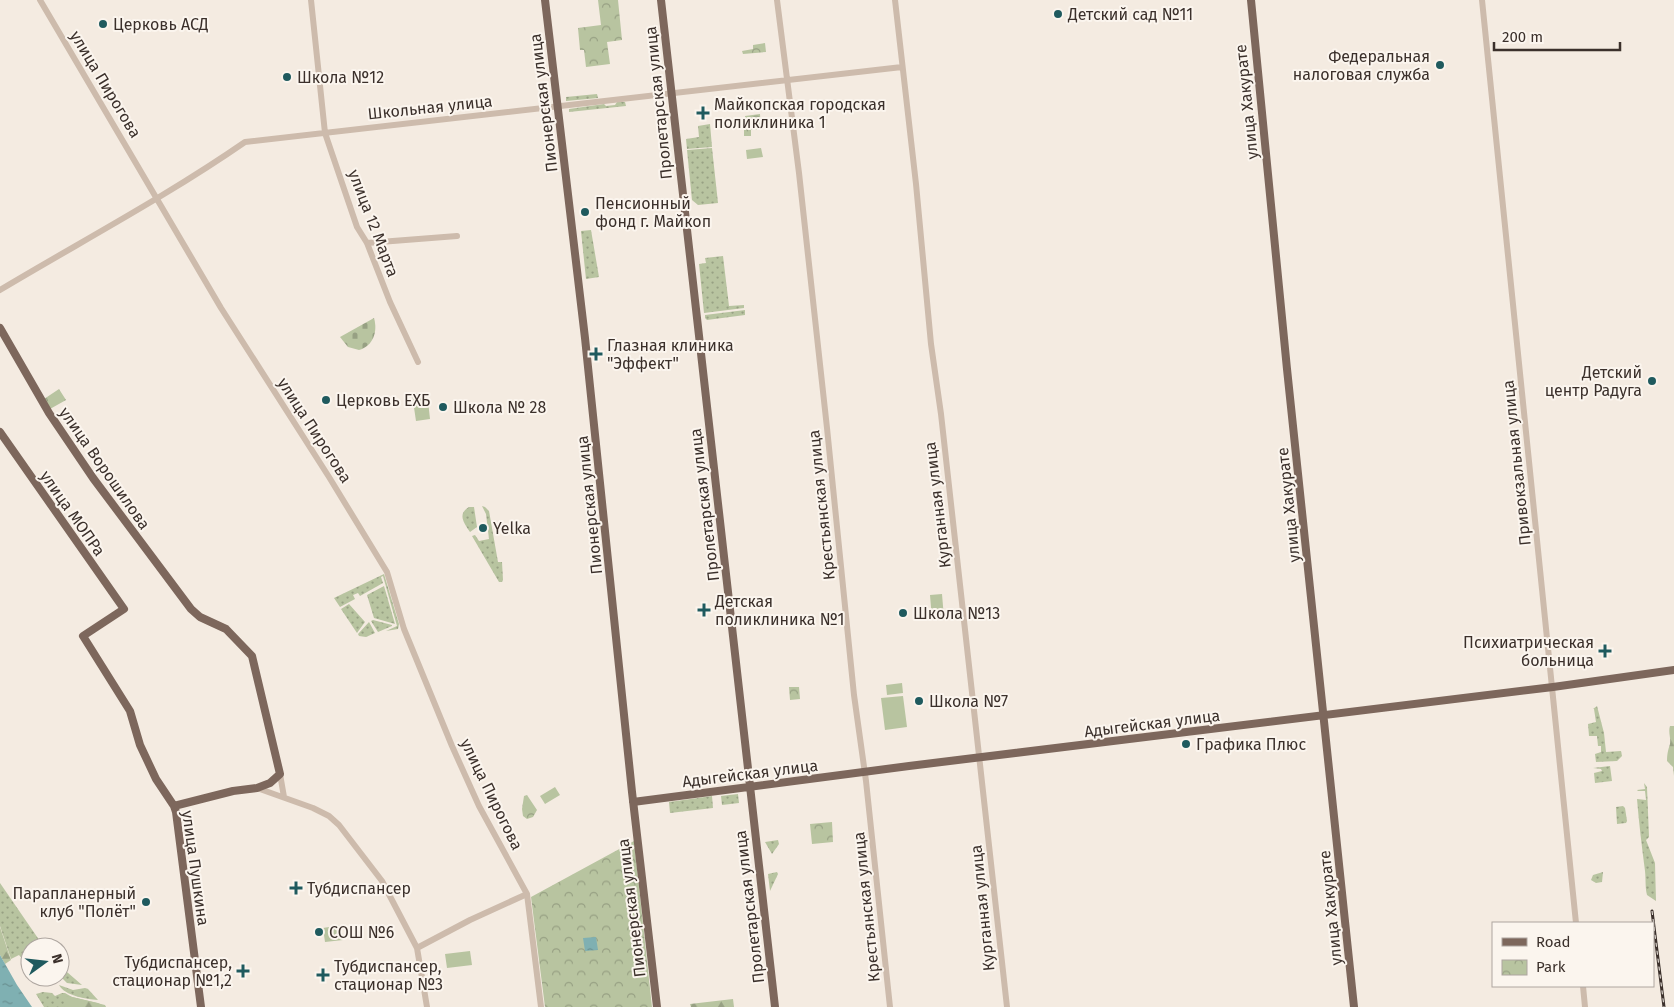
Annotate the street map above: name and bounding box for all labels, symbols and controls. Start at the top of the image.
place label: Детский сад №11 [1067,5,1193,24]
marker: Детский сад №11 [1052,8,1064,20]
place label: Церковь АСД [113,15,209,34]
marker: Церковь АСД [97,18,109,30]
scale bar [1494,20,1620,52]
street label: Пролетарская улица [641,25,676,180]
street label: улица Пирогова [66,27,145,141]
text: 200 m [1502,28,1543,46]
street label: Пионерская улица [526,33,561,173]
street label: улица Хакурате [1231,44,1262,160]
place label: Федеральная налоговая служба [1293,47,1430,84]
marker: Федеральная налоговая служба [1434,59,1446,71]
place label: Школа №12 [297,68,384,87]
marker: Школа №12 [281,71,293,83]
street label: Школьная улица [367,91,493,124]
place label: Майкопская городская поликлиника 1 [714,95,886,132]
marker: Майкопская городская поликлиника 1 [696,106,710,120]
street label: улица 12 Марта [344,167,403,280]
place label: Пенсионный фонд г. Майкоп [595,194,711,231]
marker: Пенсионный фонд г. Майкоп [579,206,591,218]
place label: Глазная клиника "Эффект" [607,336,734,373]
marker: Глазная клиника "Эффект" [589,347,603,361]
place label: Детский центр Радуга [1545,363,1642,400]
street label: улица Пирогова [274,374,356,486]
marker: Детский центр Радуга [1646,375,1658,387]
street label: Привокзальная улица [1498,379,1535,547]
place label: Церковь ЕХБ [336,391,430,410]
marker: Церковь ЕХБ [320,394,332,406]
place label: Школа № 28 [453,398,546,417]
marker: Школа № 28 [437,401,449,413]
street label: улица Ворошилова [55,403,154,533]
street label: Пролетарская улица [686,427,723,582]
street label: Крестьянская улица [804,429,839,581]
street label: Пионерская улица [573,435,606,575]
street label: Курганная улица [920,441,955,569]
street label: улица Хакурате [1273,447,1304,563]
street label: улица МОПРа [36,467,109,560]
place label: Yelka [493,519,531,538]
marker: Yelka [477,522,489,534]
place label: Детская поликлиника №1 [714,592,845,629]
marker: Детская поликлиника №1 [697,603,711,617]
place label: Школа №13 [913,604,1000,623]
marker: Школа №13 [897,607,909,619]
place label: Психиатрическая больница [1463,633,1594,670]
marker: Психиатрическая больница [1598,644,1612,658]
place label: Школа №7 [929,692,1008,711]
marker: Школа №7 [913,695,925,707]
street label: Адыгейская улица [1083,706,1221,741]
street label: улица Пирогова [456,735,527,853]
place label: Графика Плюс [1196,735,1306,754]
marker: Графика Плюс [1180,738,1192,750]
street label: Адыгейская улица [681,756,819,791]
street label: улица Пушкина [178,809,213,927]
street label: Пролетарская улица [731,829,768,984]
street label: Крестьянская улица [849,831,884,983]
street label: Пионерская улица [614,838,649,978]
street label: Курганная улица [966,844,999,972]
street label: улица Хакурате [1315,850,1346,966]
place label: Тубдиспансер [307,879,411,898]
marker: Тубдиспансер [289,881,303,895]
place label: Парапланерный клуб "Полёт" [13,884,136,921]
marker: Парапланерный клуб "Полёт" [140,896,152,908]
legend [1492,922,1654,987]
place label: СОШ №6 [329,923,394,942]
marker: СОШ №6 [313,926,325,938]
text: Road [1536,933,1571,951]
north arrow [20,937,70,987]
text: N [48,952,66,965]
place label: Тубдиспансер, стационар №1,2 [112,953,232,990]
place label: Тубдиспансер, стационар №3 [334,957,443,994]
text: Park [1536,958,1566,976]
marker: Тубдиспансер, стационар №1,2 [236,964,250,978]
marker: Тубдиспансер, стационар №3 [316,968,330,982]

